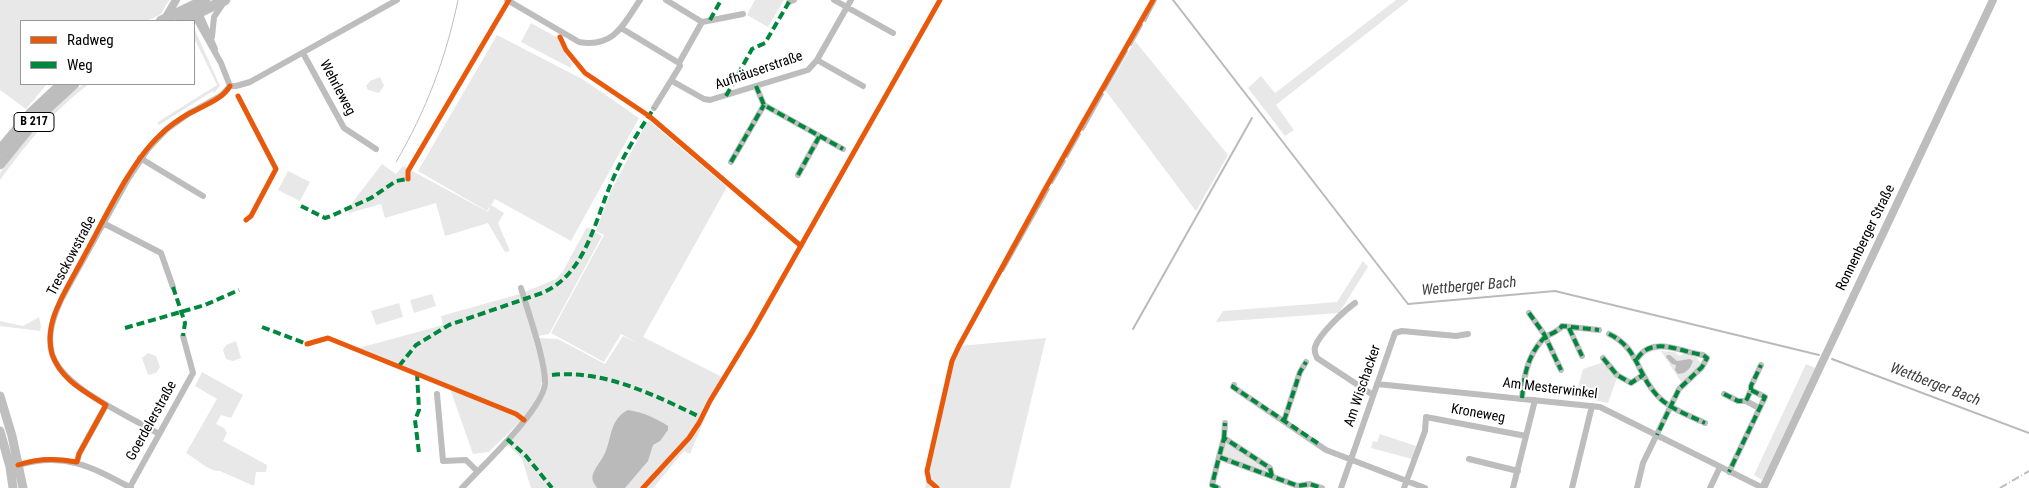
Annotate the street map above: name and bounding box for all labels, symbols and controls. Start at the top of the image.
legend [20,20,195,85]
text: Radweg [67,31,114,49]
street label: Aufhäuserstraße [713,48,805,94]
text: Weg [67,56,93,74]
street label: Wehrleweg [315,57,359,119]
road number: B 217 [14,112,54,132]
street label: Ronnenberger Straße [1833,182,1899,294]
street label: Tresckowstraße [44,213,100,299]
water label: Wettberger Bach [1421,274,1517,300]
street label: Am Wischacker [1341,343,1385,429]
water label: Wettberger Bach [1887,360,1983,410]
street label: Am Mesterwinkel [1502,375,1598,403]
street label: Goerdelerstraße [123,378,181,464]
street label: Kroneweg [1450,401,1506,427]

